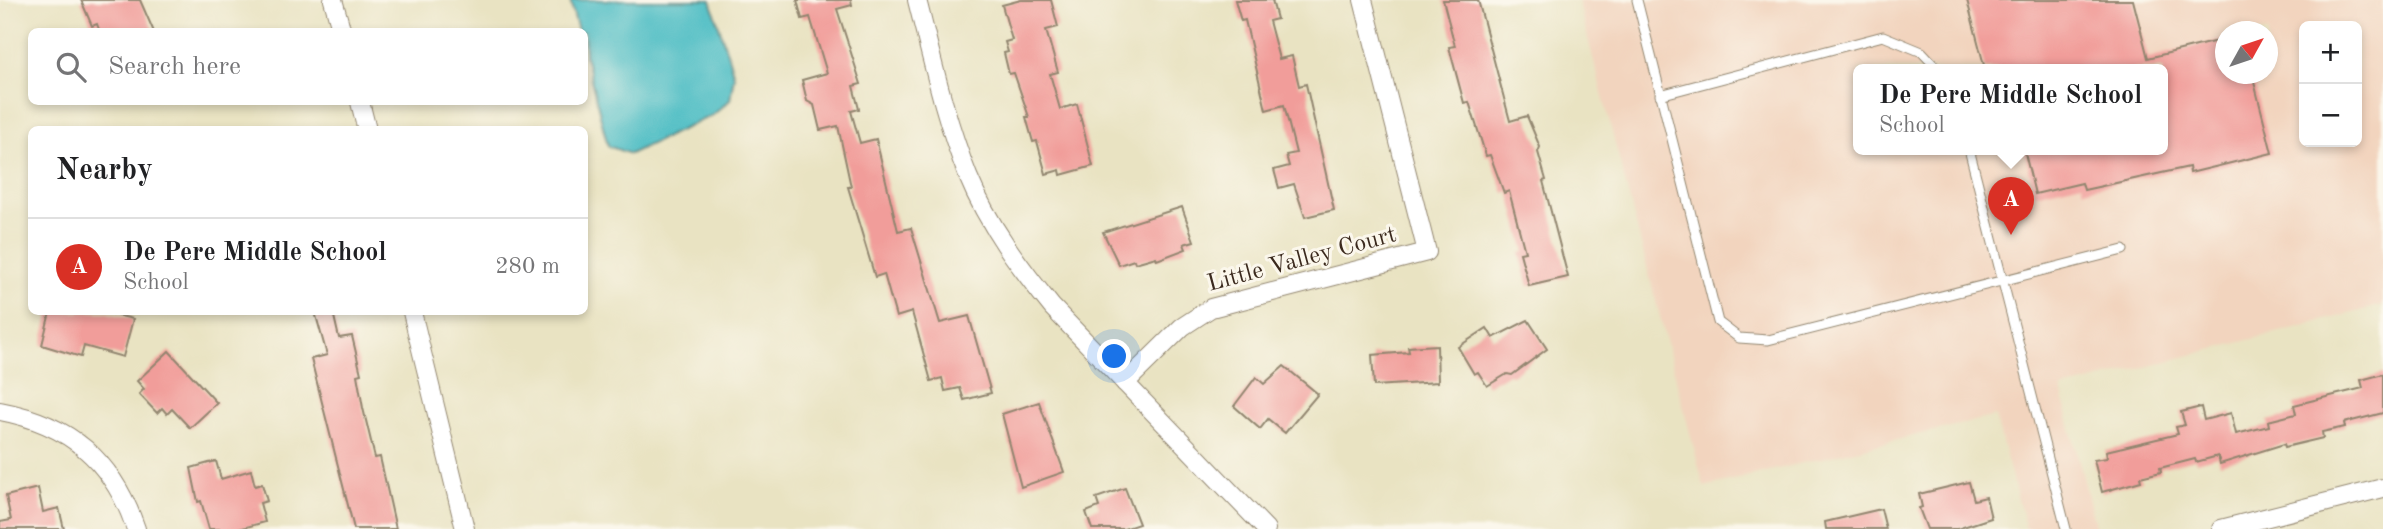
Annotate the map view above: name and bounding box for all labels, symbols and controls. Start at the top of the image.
north arrow [2215,21,2278,84]
map controls [2299,21,2362,147]
button: + [2299,21,2362,84]
search box [28,28,588,105]
icon: search [52,48,90,86]
text: Search here [108,54,241,80]
popup [1853,64,2168,155]
text: De Pere Middle School [1879,83,2142,109]
button: − [2299,84,2362,147]
text: School [1879,114,1945,137]
text: Nearby [56,156,153,186]
pin: A [1988,177,2034,235]
street label: Little Valley Court [1205,223,1399,297]
text: De Pere Middle School [123,240,386,266]
text: A [70,255,88,278]
text: 280 m [495,255,560,278]
text: School [123,271,189,294]
your location [1097,339,1131,373]

